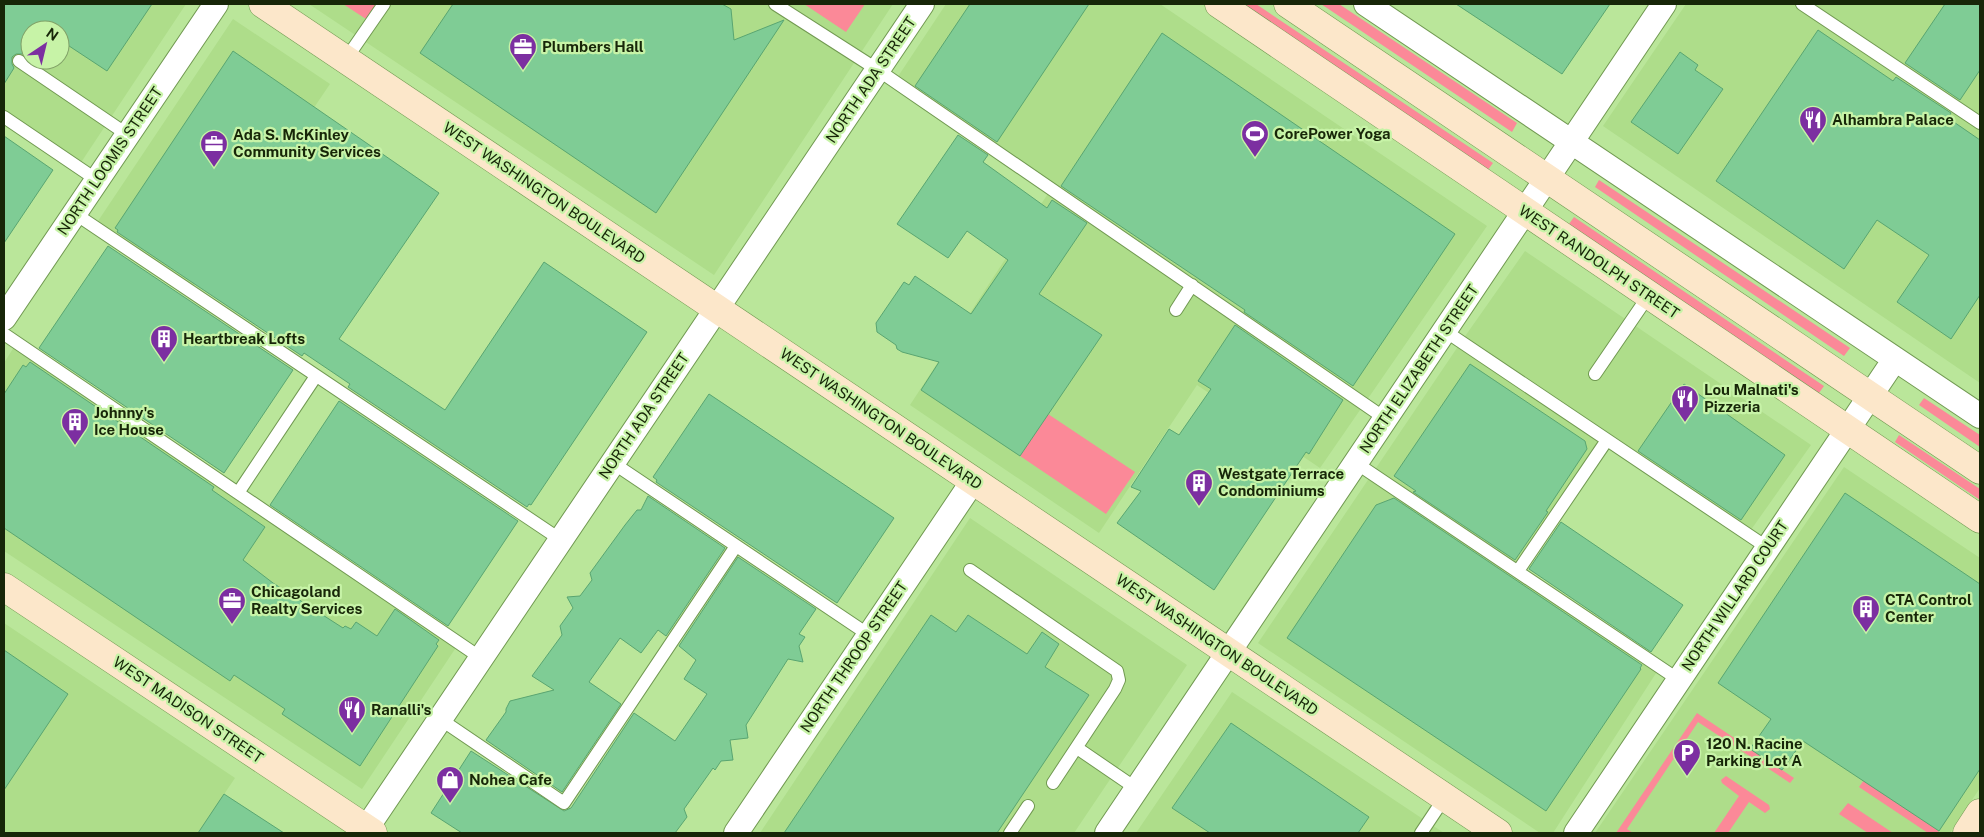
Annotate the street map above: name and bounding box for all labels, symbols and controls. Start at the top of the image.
street label: NORTH ADA STREET [822,14,919,146]
north arrow [20,20,70,70]
text: N [43,25,62,44]
office icon: Plumbers Hall [508,32,538,71]
place label: Plumbers Hall [542,38,644,55]
street label: NORTH LOOMIS STREET [54,84,166,238]
restaurant icon: Alhambra Palace [1798,105,1828,144]
place label: Alhambra Palace [1832,111,1954,128]
street label: WEST WASHINGTON BOULEVARD [440,118,648,267]
sports icon: CorePower Yoga [1240,119,1270,158]
place label: CorePower Yoga [1274,125,1391,142]
place label: Ada S. McKinley Community Services [233,126,381,160]
office icon: Ada S. McKinley Community Services [199,129,229,168]
street label: WEST RANDOLPH STREET [1516,202,1683,322]
street label: NORTH ELIZABETH STREET [1356,281,1481,456]
building icon: Heartbreak Lofts [149,324,179,363]
place label: Heartbreak Lofts [183,330,305,347]
street label: WEST WASHINGTON BOULEVARD [777,344,985,493]
street label: NORTH ADA STREET [595,350,692,482]
place label: Lou Malnati's Pizzeria [1704,381,1799,415]
restaurant icon: Lou Malnati's Pizzeria [1670,384,1700,423]
place label: Johnny's Ice House [94,404,164,438]
building icon: Johnny's Ice House [60,407,90,446]
place label: Westgate Terrace Condominiums [1218,465,1344,499]
building icon: Westgate Terrace Condominiums [1184,468,1214,507]
street label: NORTH WILLARD COURT [1678,517,1791,674]
street label: WEST WASHINGTON BOULEVARD [1113,570,1321,719]
street label: NORTH THROOP STREET [797,578,911,736]
place label: Chicagoland Realty Services [251,583,363,617]
office icon: Chicagoland Realty Services [217,586,247,625]
place label: CTA Control Center [1885,591,1972,625]
building icon: CTA Control Center [1851,594,1881,633]
street label: WEST MADISON STREET [110,653,267,766]
restaurant icon: Ranalli's [337,695,367,734]
place label: Ranalli's [371,701,432,718]
place label: 120 N. Racine Parking Lot A [1706,735,1803,769]
parking icon: 120 N. Racine Parking Lot A [1672,738,1702,777]
shop icon: Nohea Cafe [435,765,465,804]
place label: Nohea Cafe [469,771,552,788]

